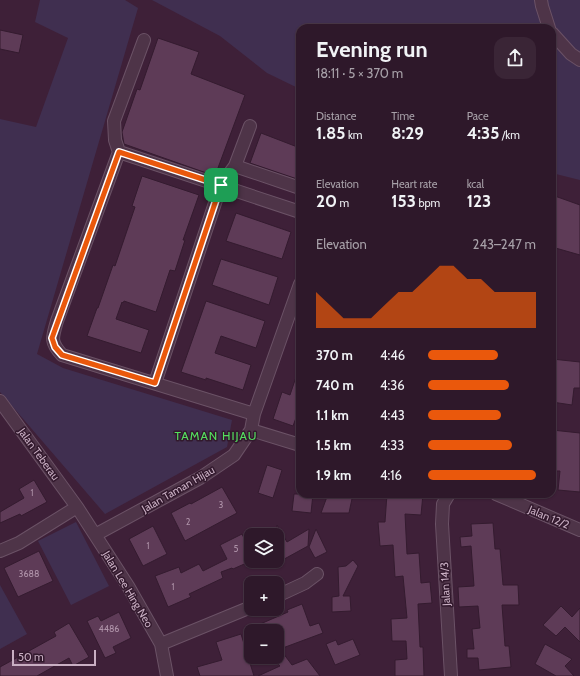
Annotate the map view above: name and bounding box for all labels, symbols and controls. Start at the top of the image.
text: Evening run [316,36,428,63]
button: share [494,37,536,79]
text: 18:11 · 5 × 370 m [316,65,403,81]
text: Distance [316,109,357,123]
text: Time [391,109,415,123]
text: Pace [467,109,489,123]
text: 1.85 [316,123,345,143]
text: 8:29 [391,123,424,143]
text: 4:35 [467,123,499,143]
text: km [345,128,363,142]
text: /km [499,128,520,142]
pin [204,168,238,202]
icon: arrive [210,174,232,196]
text: Elevation [316,177,359,191]
text: Heart rate [391,177,437,191]
text: kcal [467,177,484,191]
text: 20 [316,191,337,211]
text: 153 [391,191,416,211]
text: 123 [467,191,491,211]
text: m [337,196,349,210]
text: bpm [416,196,440,210]
text: Elevation [316,236,367,252]
text: 243–247 m [473,236,536,252]
text: 370 m [316,347,353,363]
text: 4:46 [380,347,405,363]
text: 740 m [316,377,354,393]
text: 4:36 [380,377,405,393]
text: 1.1 km [316,407,349,423]
text: 4:43 [380,407,405,423]
street label: Jalan Teberau [15,424,63,483]
district label: TAMAN HIJAU [175,428,257,443]
text: 1.5 km [316,437,351,453]
text: 4:33 [380,437,404,453]
street label: Jalan Taman Hijau [138,462,217,516]
text: 1.9 km [316,467,351,483]
text: 4:16 [380,467,402,483]
house number: 1 [31,487,34,498]
house number: 3 [219,499,224,510]
street label: Jalan 12/2 [525,502,572,532]
house number: 2 [186,516,191,527]
map controls [244,528,284,664]
button: layers [244,528,284,568]
house number: 1 [147,540,150,551]
house number: 5 [234,543,239,554]
street label: Jalan Lee Hing Neo [99,547,156,630]
street label: Jalan 14/3 [437,562,453,607]
house number: 3688 [19,568,39,579]
button: + [244,576,284,616]
house number: 1 [172,581,175,592]
house number: 4486 [99,623,119,634]
button: − [244,624,284,664]
scale bar [12,648,96,667]
text: 50 m [18,650,44,664]

